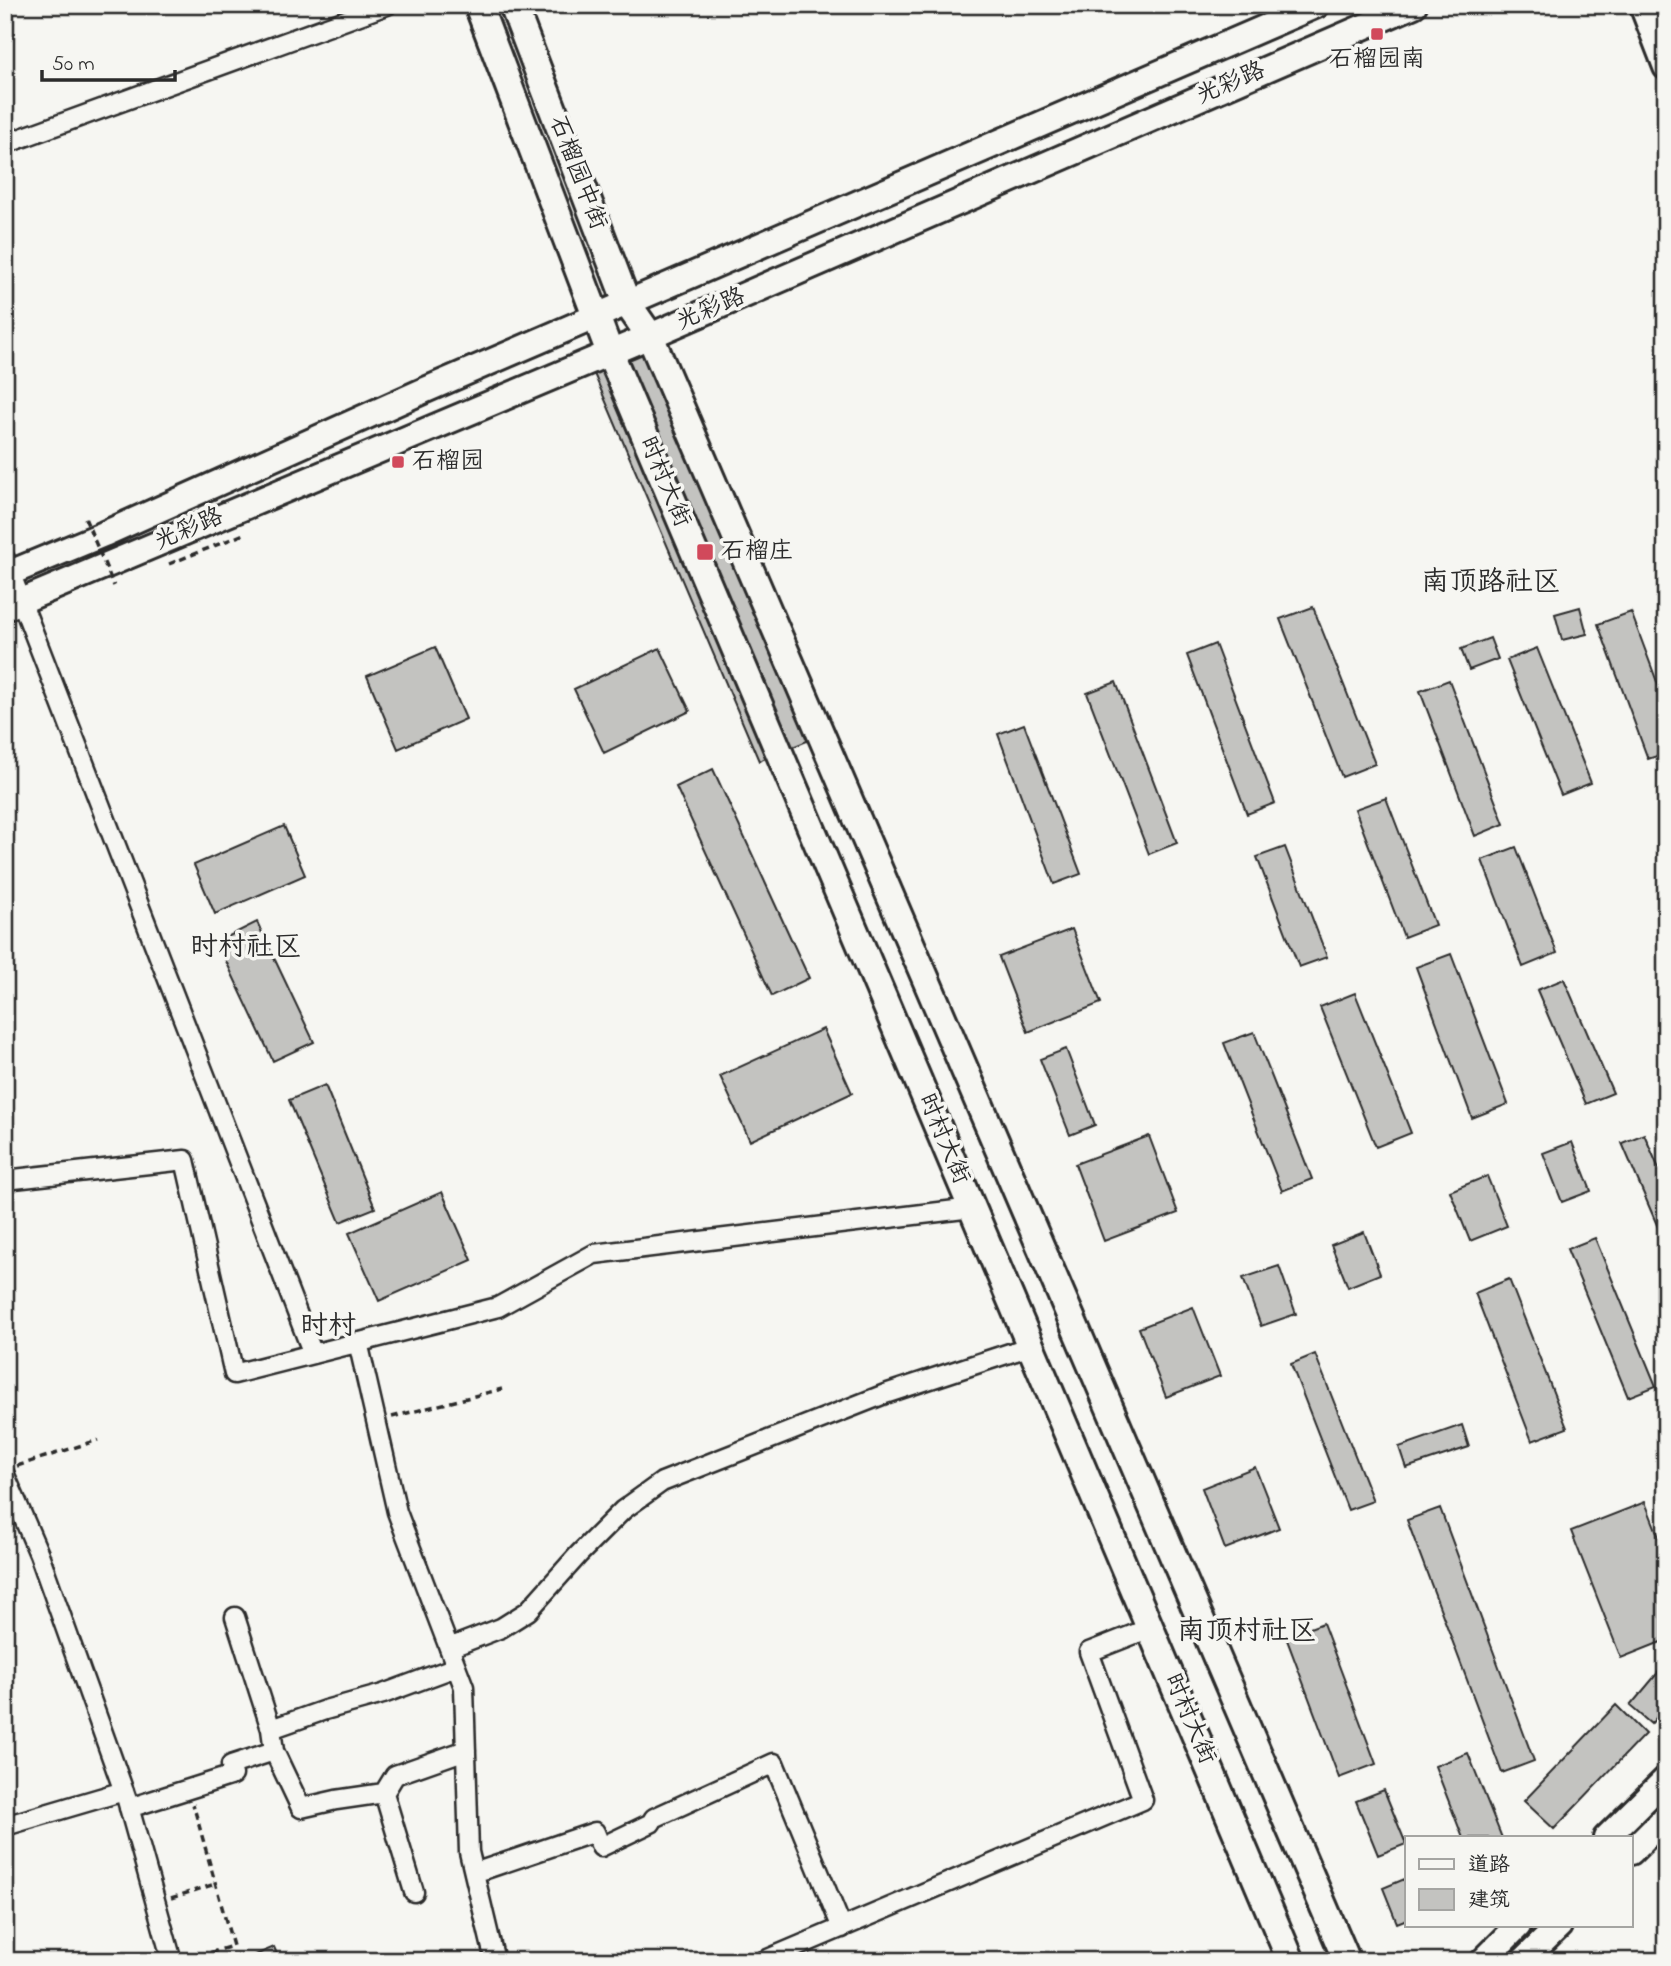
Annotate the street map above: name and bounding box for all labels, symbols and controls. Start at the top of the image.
marker: 石榴园南 [1369,26,1385,42]
scale bar [42,38,175,82]
place label: 石榴园南 [1329,43,1425,78]
text: 50 m [52,50,95,80]
street label: 光彩路 [1191,54,1271,114]
street label: 石榴园中街 [539,111,615,235]
street label: 光彩路 [671,280,751,340]
street label: 时村大街 [629,431,699,533]
place label: 石榴园 [412,445,484,480]
marker: 石榴园 [390,454,406,470]
street label: 光彩路 [149,500,229,560]
place label: 石榴庄 [721,535,793,570]
marker: 石榴庄 [695,542,715,562]
district label: 南顶路社区 [1421,563,1561,604]
district label: 时村社区 [190,928,302,969]
street label: 时村大街 [908,1088,978,1190]
district label: 时村 [300,1307,356,1348]
district label: 南顶村社区 [1177,1612,1317,1653]
street label: 时村大街 [1154,1668,1224,1770]
legend [1405,1836,1632,1927]
text: 道路 [1468,1851,1510,1881]
text: 建筑 [1468,1886,1510,1916]

